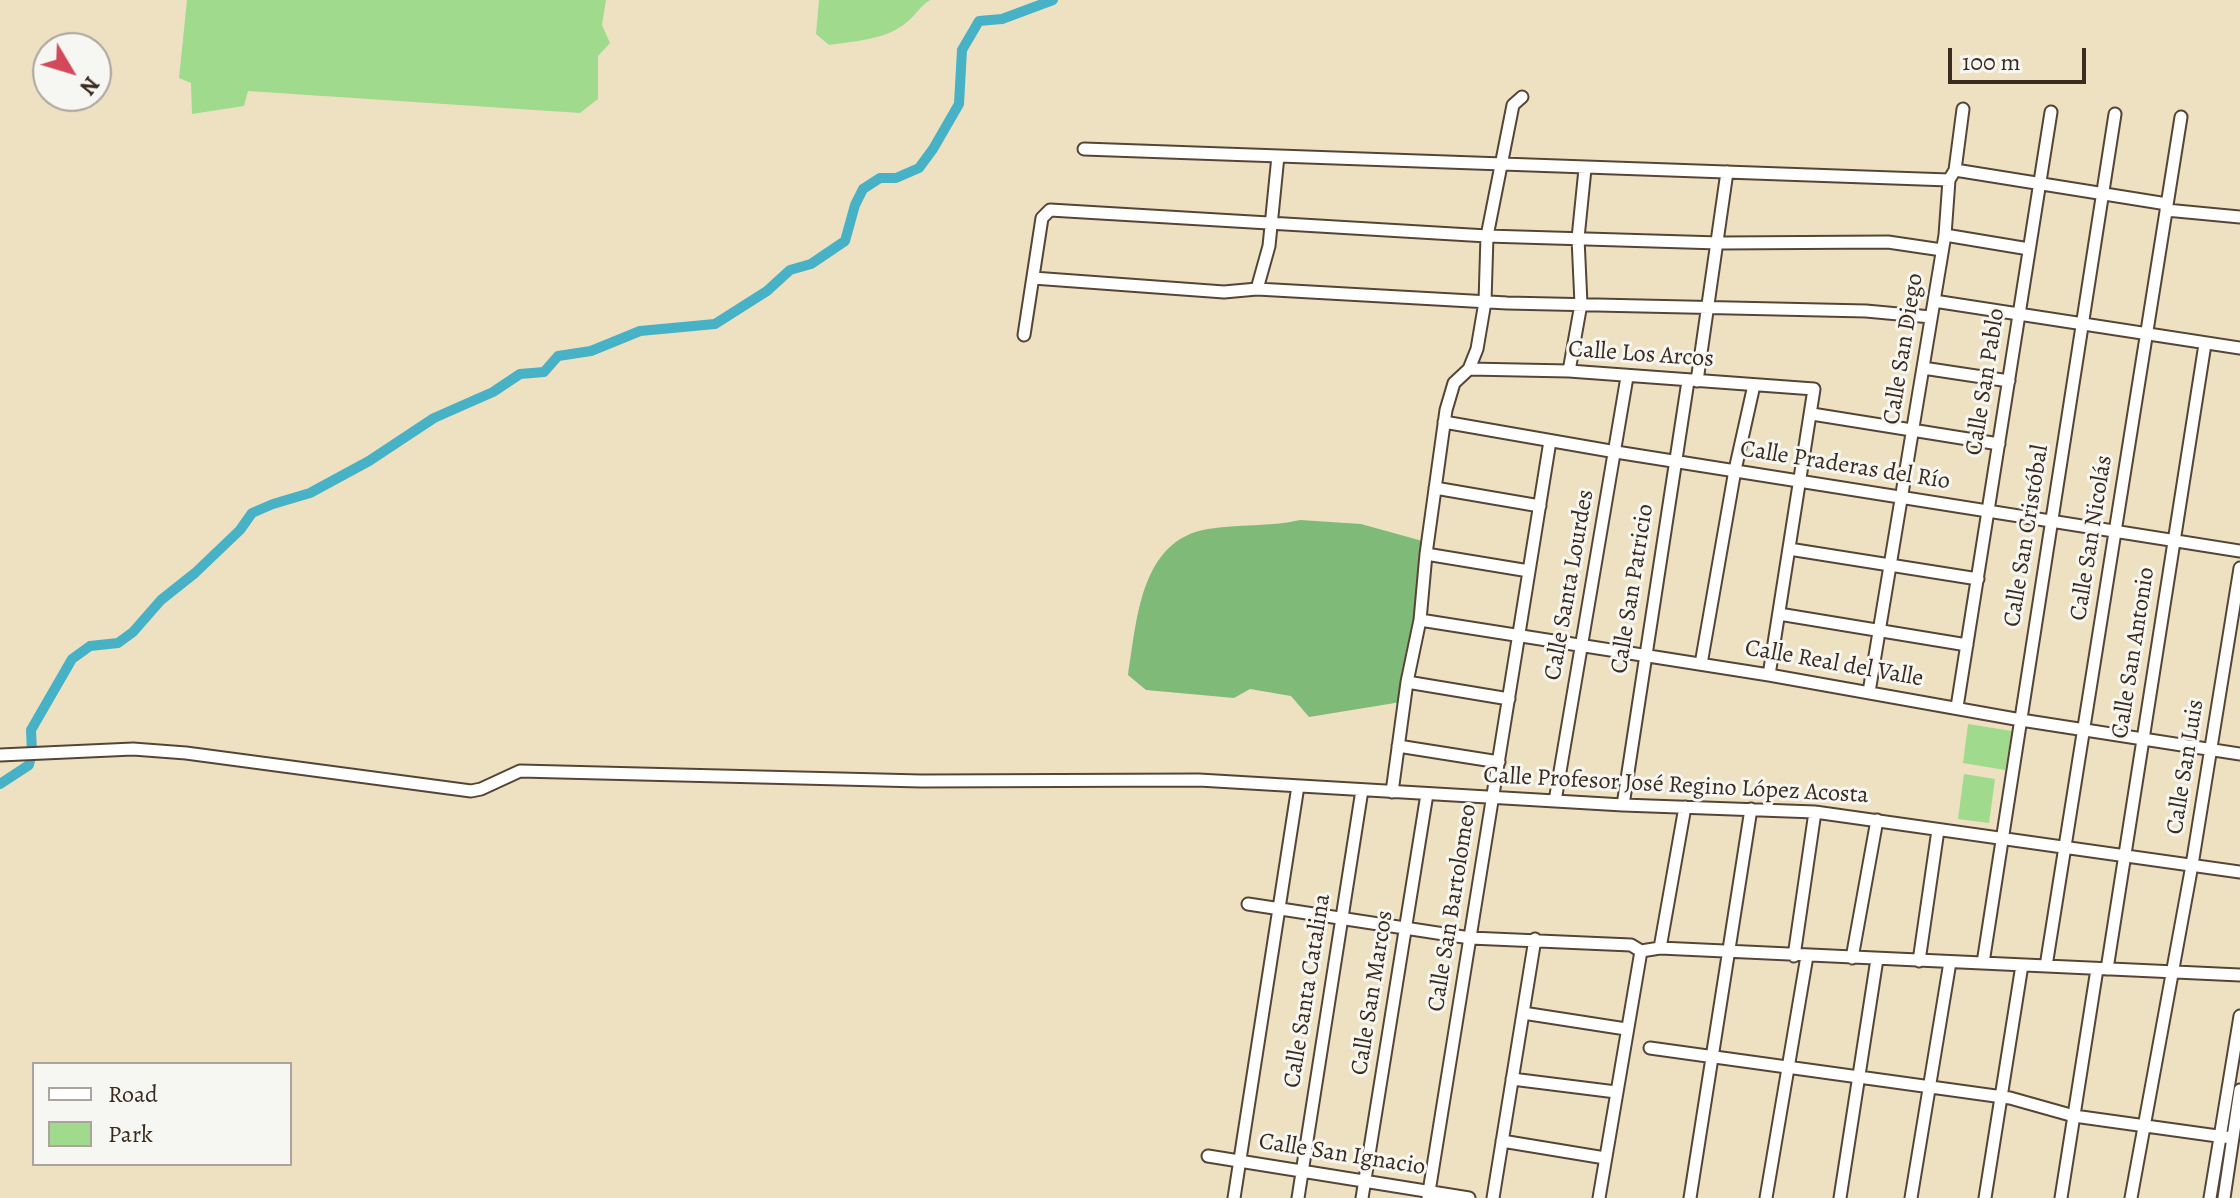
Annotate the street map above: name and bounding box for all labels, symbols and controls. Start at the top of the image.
north arrow [32,32,112,112]
scale bar [1952,32,2090,82]
text: 100 m [1962,46,2021,78]
text: N [73,70,106,101]
street label: Calle San Diego [1878,271,1930,427]
street label: Calle San Pablo [1960,306,2012,458]
street label: Calle Los Arcos [1567,336,1715,374]
street label: Calle Praderas del Río [1738,435,1952,497]
street label: Calle San Cristóbal [1998,443,2056,629]
street label: Calle San Nicolás [2065,453,2119,623]
street label: Calle Santa Lourdes [1539,487,1601,683]
street label: Calle San Patricio [1605,502,1661,676]
street label: Calle San Antonio [2106,565,2162,741]
street label: Calle Real del Valle [1743,634,1925,694]
street label: Calle San Luis [2161,697,2211,837]
street label: Calle Profesor José Regino López Acosta [1483,762,1869,810]
street label: Calle San Bartolomeo [1422,802,1484,1014]
street label: Calle Santa Catalina [1278,892,1338,1090]
street label: Calle San Marcos [1346,909,1400,1077]
legend [32,1062,292,1166]
text: Road [108,1078,158,1110]
text: Park [108,1118,153,1150]
street label: Calle San Ignacio [1257,1128,1427,1182]

